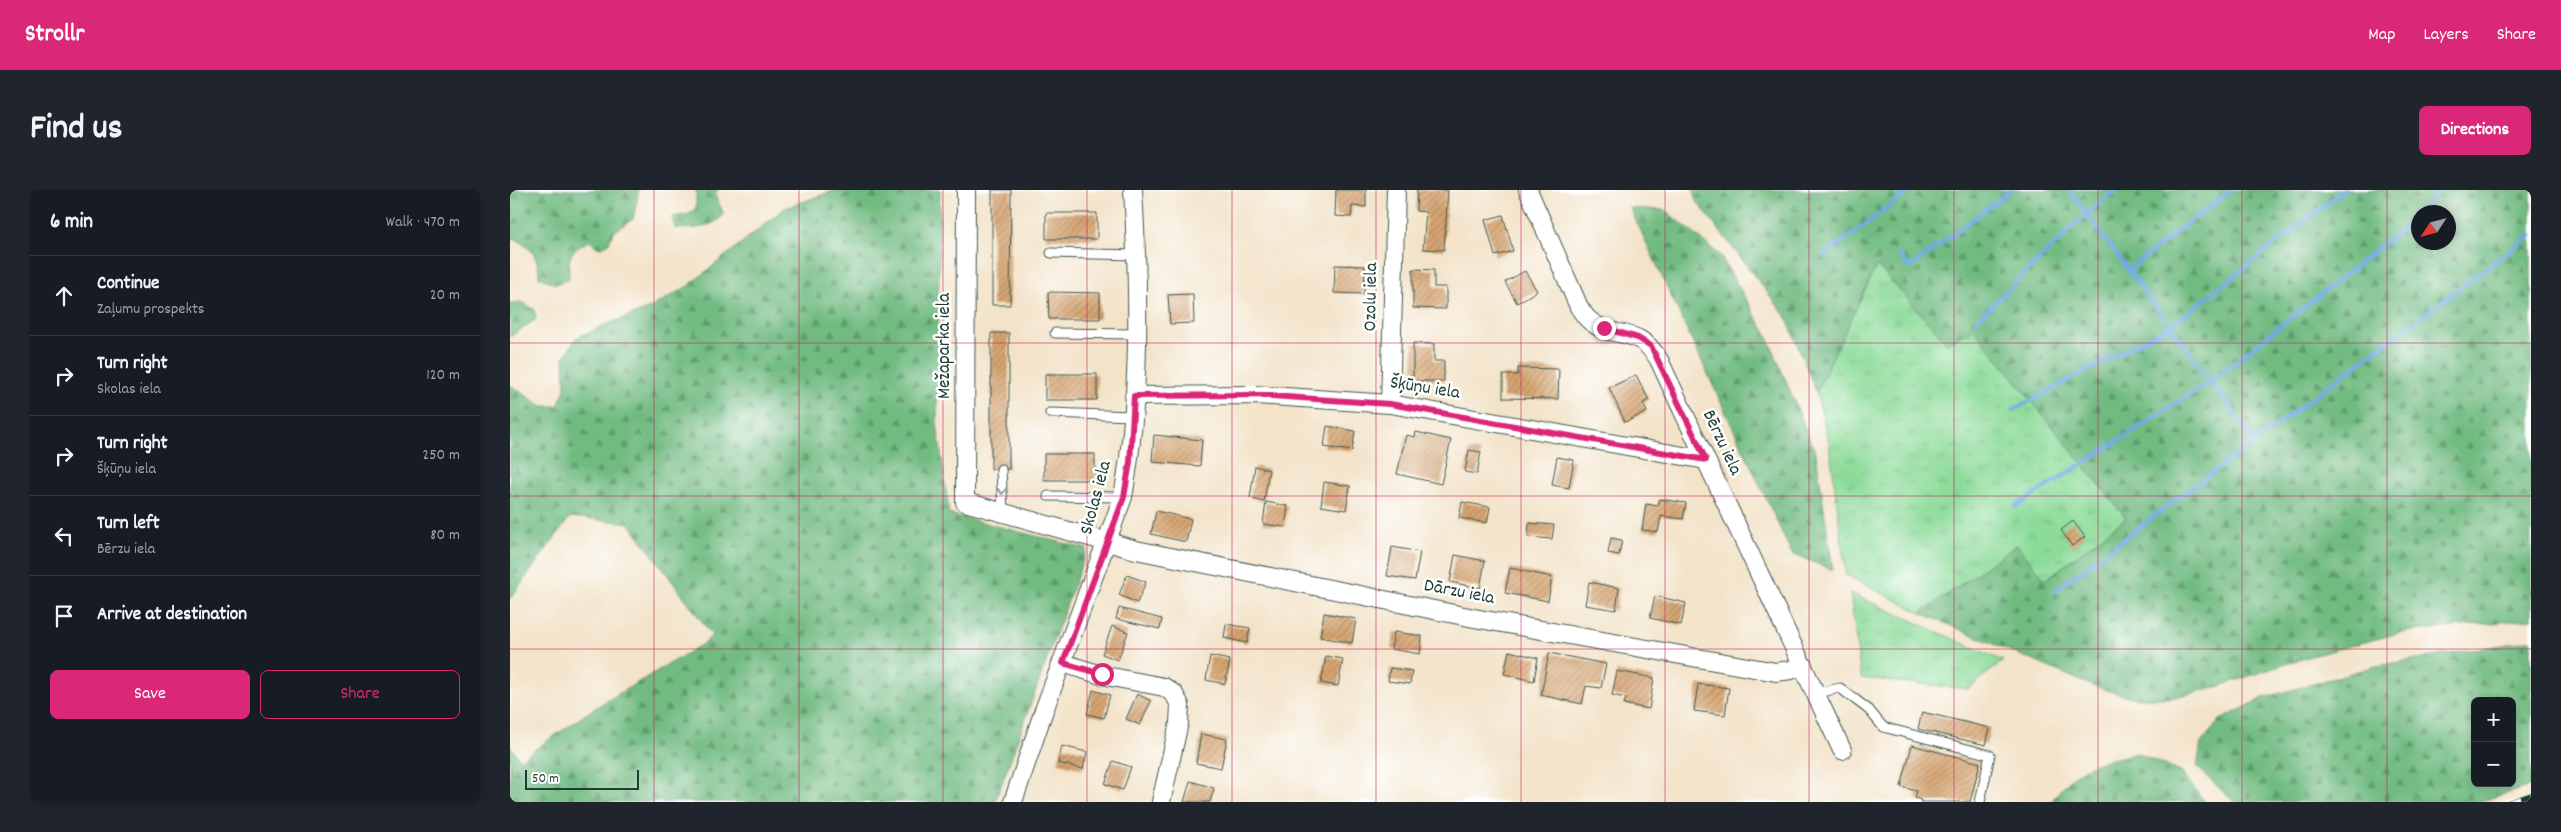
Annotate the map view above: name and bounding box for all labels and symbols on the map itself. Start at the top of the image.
north arrow [2411,205,2456,250]
street label: Ozolu iela [1358,261,1386,332]
street label: Mežaparka iela [932,292,959,399]
route end [1593,317,1616,340]
street label: Šķūņu iela [1388,370,1463,408]
street label: Bērzu iela [1694,406,1748,481]
street label: Skolas iela [1074,457,1120,538]
one-way arrow [997,488,1007,495]
street label: Dārzu iela [1421,573,1498,613]
route start [1091,663,1114,686]
scale bar [525,767,639,790]

